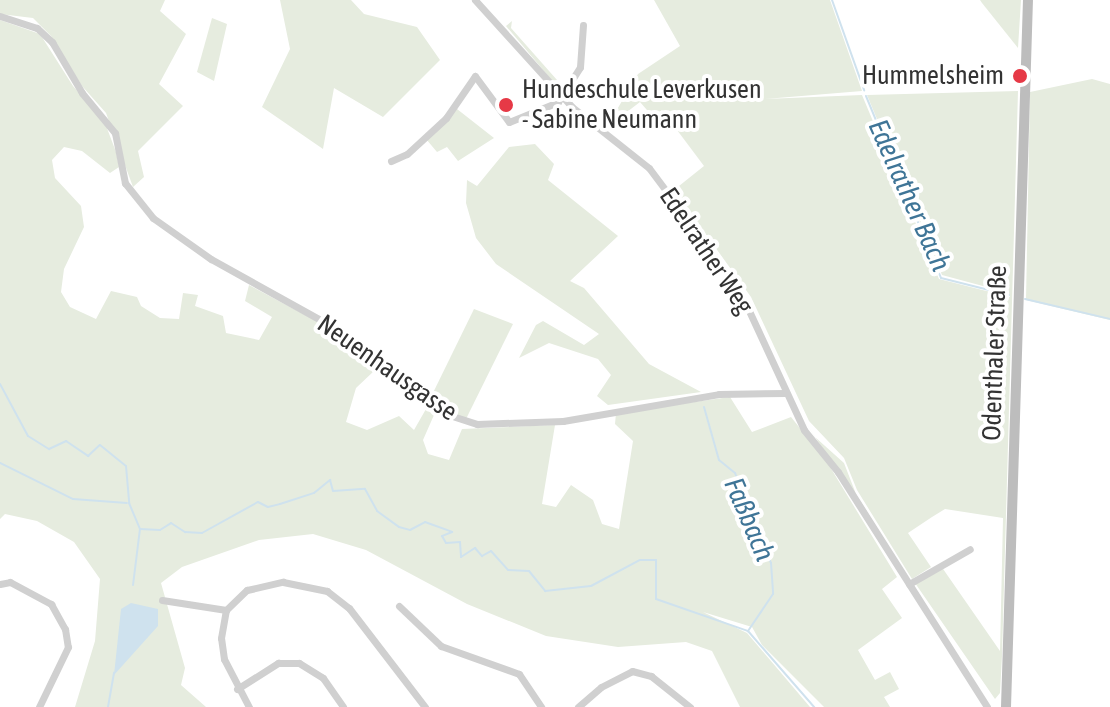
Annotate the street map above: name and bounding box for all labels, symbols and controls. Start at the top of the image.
place label: Hummelsheim [862,60,1004,92]
marker: Hummelsheim [1011,67,1029,85]
place label: Hundeschule Leverkusen - Sabine Neumann [522,74,761,136]
marker: Hundeschule Leverkusen - Sabine Neumann [497,96,515,114]
water label: Edelrather Bach [862,114,958,276]
street label: Edelrather Weg [652,182,760,320]
street label: Odenthaler Straße [976,265,1014,441]
street label: Neuenhausgasse [311,308,463,428]
water label: Faßbach [718,472,782,566]

